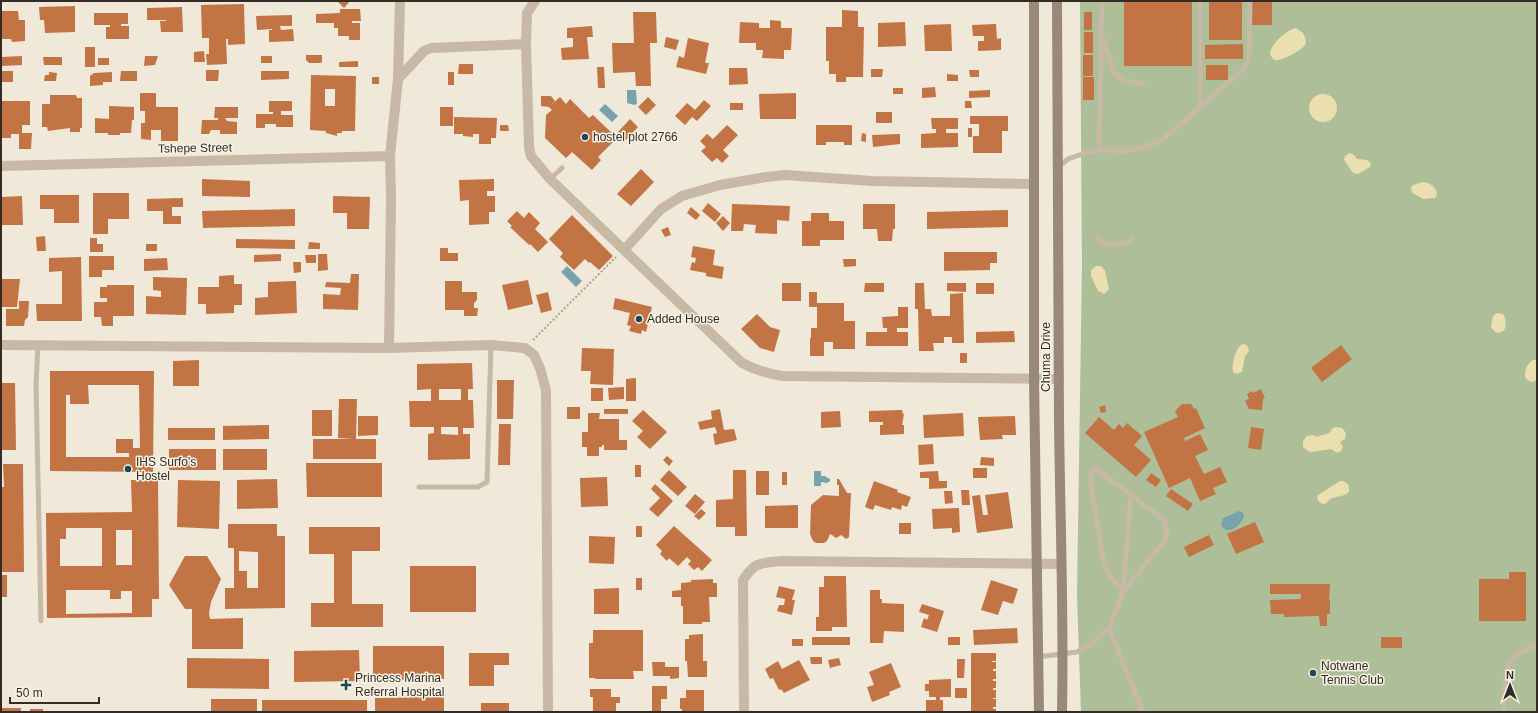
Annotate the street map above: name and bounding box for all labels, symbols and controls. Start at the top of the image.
place label: hostel plot 2766 [593,130,678,144]
marker: hostel plot 2766 [580,132,590,142]
street label: Tshepe Street [158,140,233,156]
place label: Added House [647,312,720,326]
marker: Added House [634,314,644,324]
street label: Chuma Drive [1039,322,1053,392]
place label: IHS Surfo's Hostel [136,455,196,483]
marker: IHS Surfo's Hostel [123,464,133,474]
place label: Notwane Tennis Club [1321,659,1384,687]
north arrow [1490,665,1530,705]
marker: Notwane Tennis Club [1308,668,1318,678]
text: N [1506,669,1514,681]
place label: Princess Marina Referral Hospital [355,671,444,699]
scale bar [10,679,99,705]
marker: Princess Marina Referral Hospital [340,679,352,691]
text: 50 m [16,686,43,700]

